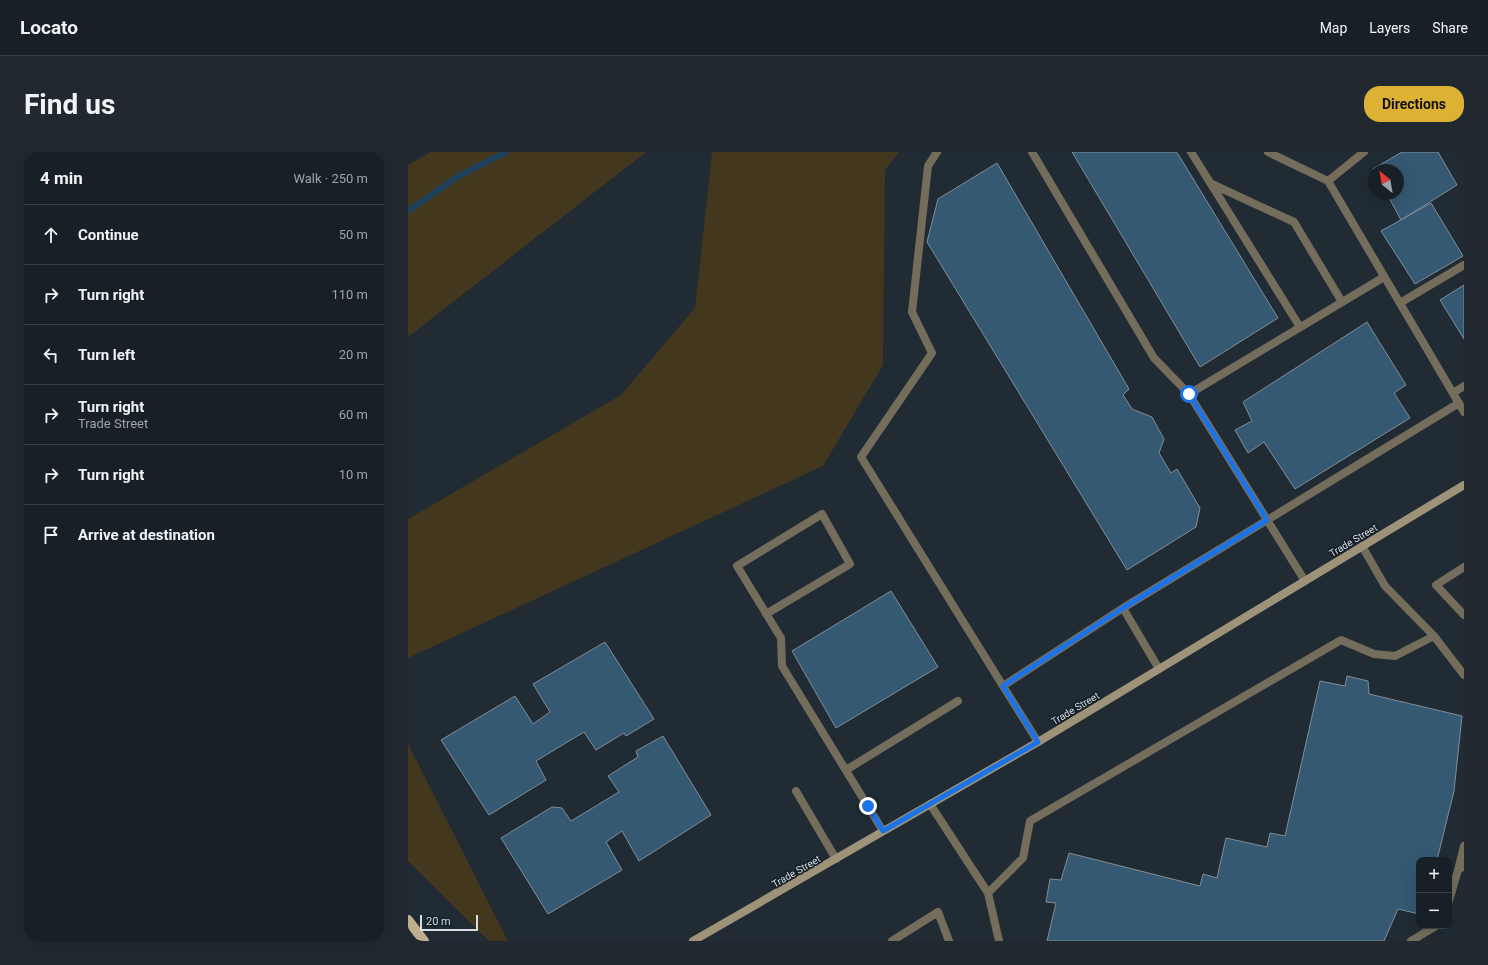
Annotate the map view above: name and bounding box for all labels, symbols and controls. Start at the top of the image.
text: Locato [20,16,78,39]
text: Map [1320,20,1347,36]
text: Layers [1369,20,1410,36]
text: Share [1432,20,1468,36]
button: Directions [1364,86,1464,122]
text: Find us [24,88,115,121]
north arrow [1368,164,1404,200]
text: 4 min [40,168,83,188]
text: Walk · 250 m [293,171,368,186]
icon: ahead [40,224,62,246]
text: Continue [78,226,139,244]
text: 50 m [339,227,368,242]
icon: right [40,284,62,306]
text: Turn right [78,286,144,304]
text: 110 m [331,287,368,302]
icon: left [40,344,62,366]
text: Turn left [78,346,135,364]
text: 20 m [339,347,368,362]
route start [1180,385,1198,403]
text: Turn right [78,398,144,416]
icon: right [40,404,62,426]
text: 60 m [339,407,368,422]
text: Trade Street [78,416,148,431]
icon: right [40,464,62,486]
text: Turn right [78,466,144,484]
text: 10 m [339,467,368,482]
street label: Trade Street [1327,522,1379,559]
icon: arrive [40,524,62,546]
text: Arrive at destination [78,526,215,544]
street label: Trade Street [1049,690,1101,727]
route end [859,797,877,815]
street label: Trade Street [770,853,822,890]
map controls [1416,857,1452,929]
button: + [1416,857,1452,893]
button: − [1416,893,1452,929]
scale bar [420,913,478,932]
text: 20 m [426,915,451,928]

